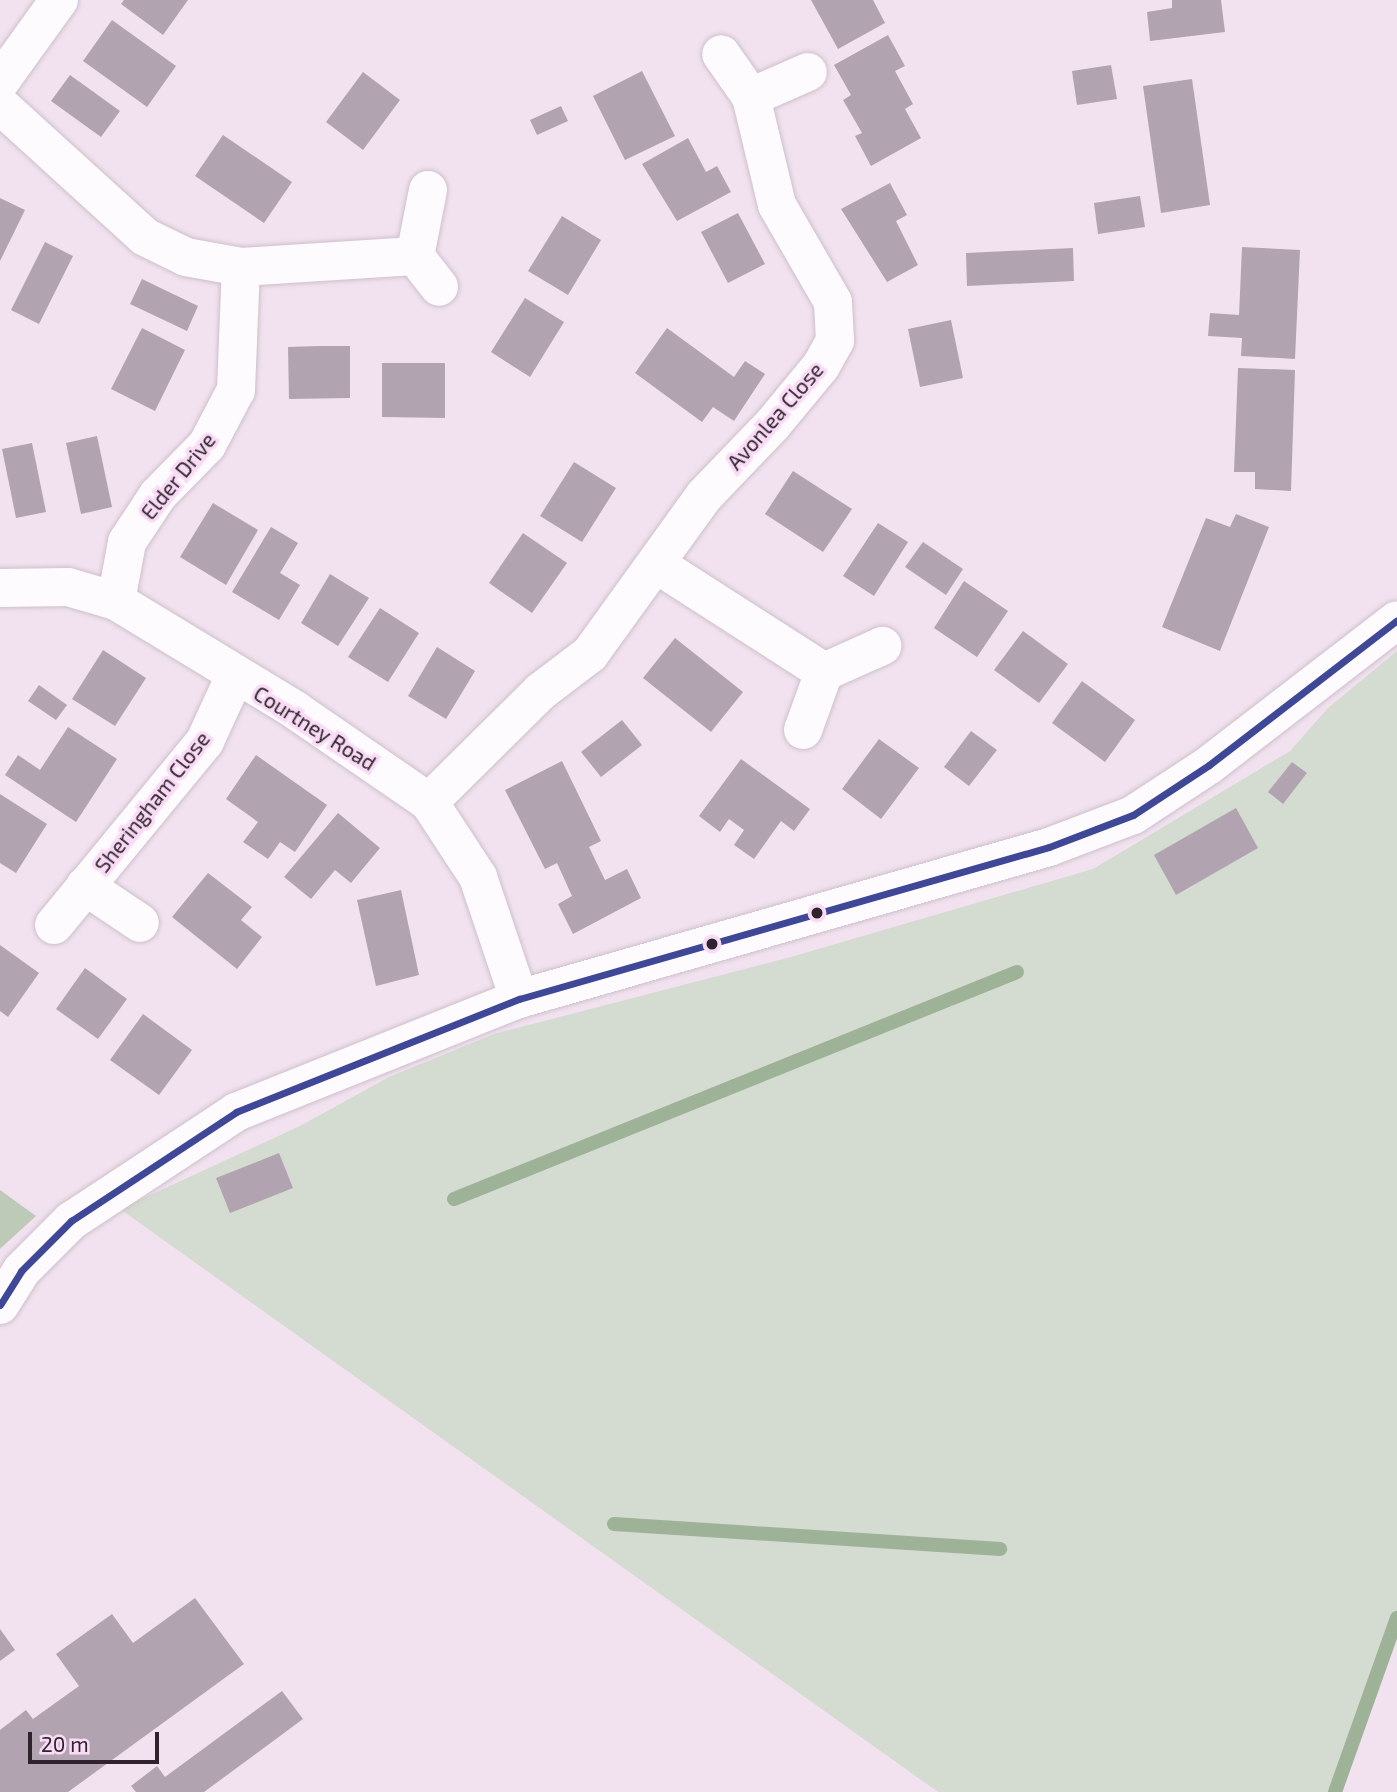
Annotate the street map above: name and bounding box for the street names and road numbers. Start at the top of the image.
street label: Avonlea Close [722,357,828,475]
street label: Elder Drive [135,428,221,524]
street label: Courtney Road [249,680,381,776]
street label: Sheringham Close [89,727,215,877]

